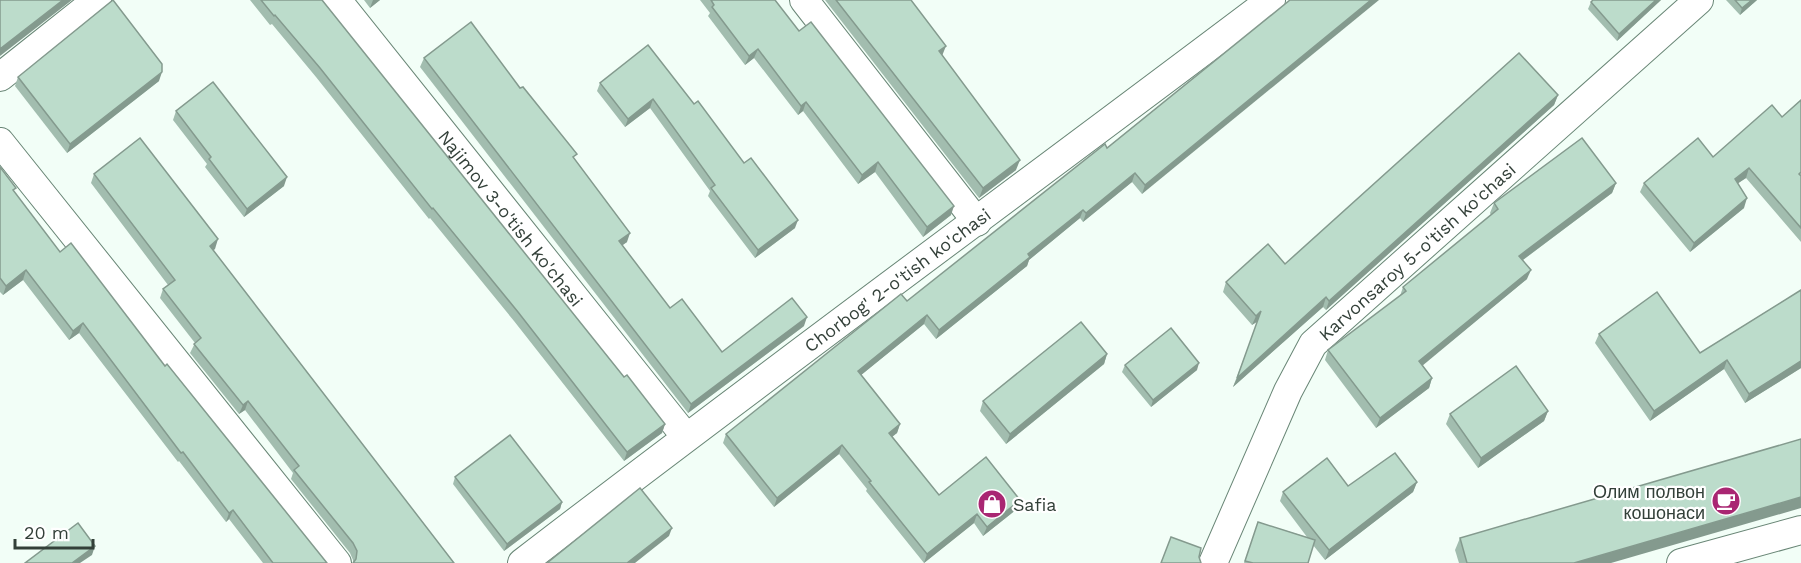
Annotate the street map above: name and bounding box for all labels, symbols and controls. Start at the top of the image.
street label: Najimov 3-o'tish ko'chasi [434,126,588,310]
street label: Karvonsaroy 5-o'tish ko'chasi [1314,158,1519,345]
street label: Chorbog' 2-o'tish ko'chasi [800,203,994,356]
place label: Олим полвон кошонаси [1593,481,1705,523]
cafe icon: Олим полвон кошонаси [1710,485,1742,517]
shop icon: Safia [976,488,1008,520]
place label: Safia [1013,494,1057,515]
scale bar [15,512,93,550]
text: 20 m [24,522,69,543]

